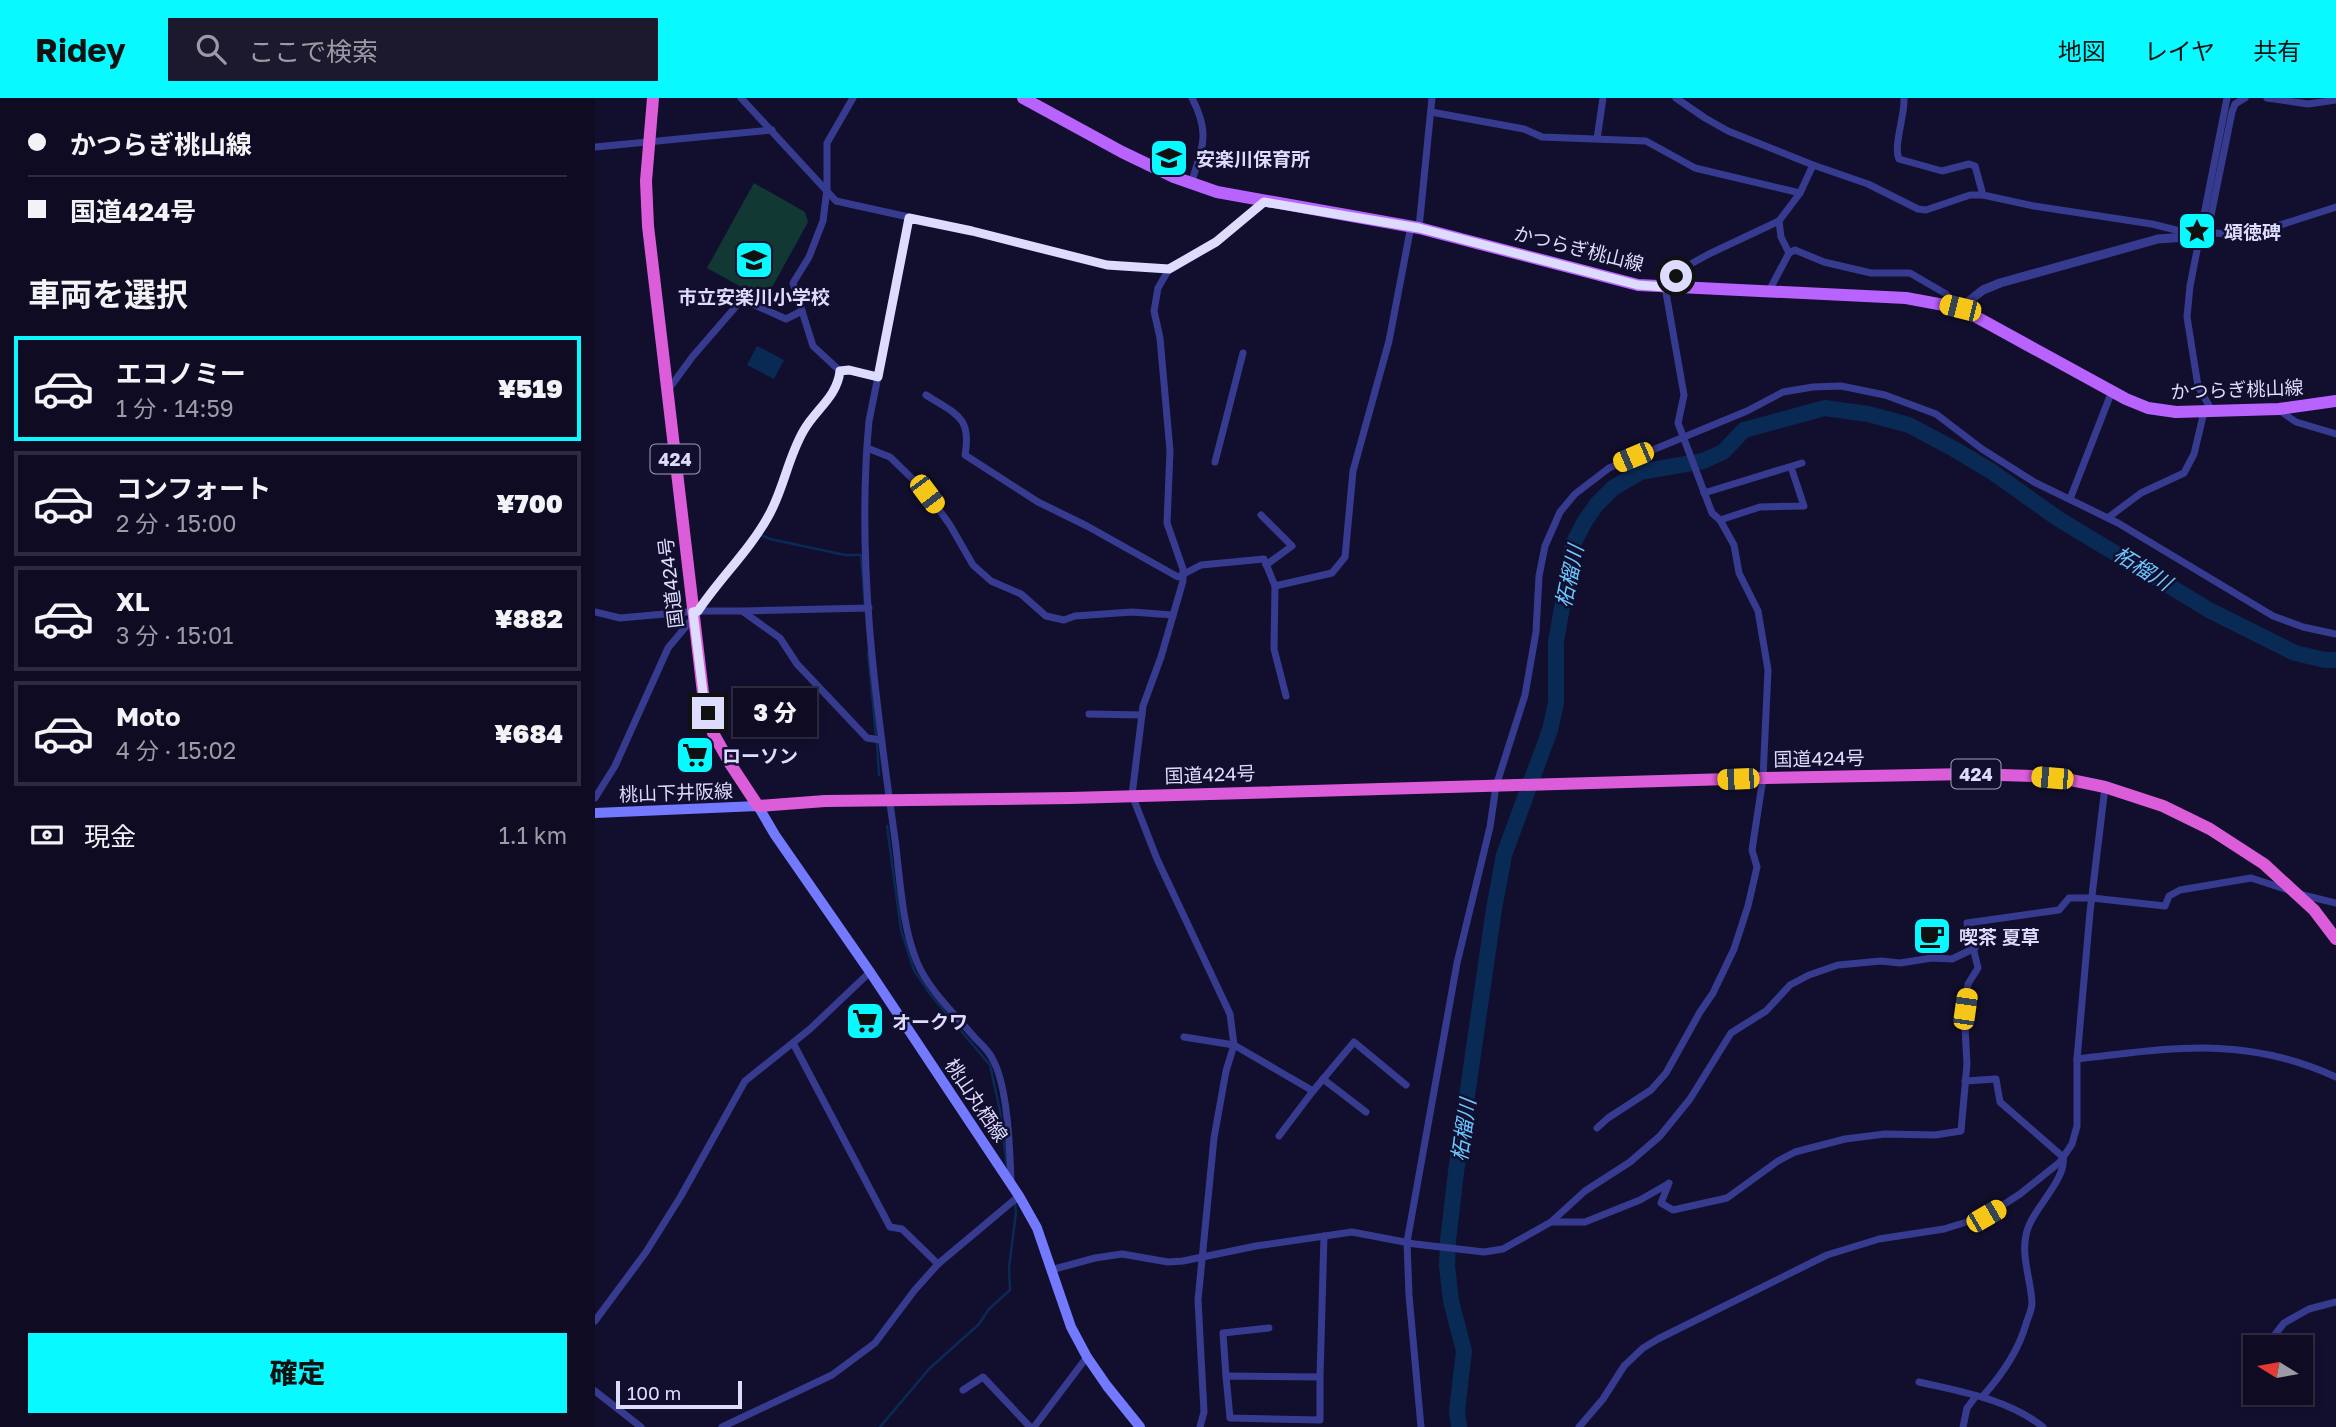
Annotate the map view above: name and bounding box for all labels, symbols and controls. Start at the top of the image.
search box [168,18,658,81]
text: Ridey [35,30,126,69]
icon: search [192,30,230,68]
text: ここで検索 [248,36,378,67]
text: 地図 [2058,36,2106,65]
text: レイヤ [2144,36,2215,65]
text: 共有 [2253,36,2301,65]
text: かつらぎ桃山線 [70,129,252,160]
school or university icon: 安楽川保育所 [1148,137,1190,179]
place label: 安楽川保育所 [1196,147,1310,170]
text: 国道424号 [70,196,196,227]
place icon: 頌徳碑 [2176,210,2218,252]
place label: 頌徳碑 [2224,220,2281,243]
street label: かつらぎ桃山線 [1512,221,1646,275]
school or university icon: 市立安楽川小学校 [733,239,775,281]
route start [1660,260,1692,292]
text: 車両を選択 [28,275,188,313]
place label: 市立安楽川小学校 [678,285,830,308]
car [1938,293,1983,323]
icon: car [32,357,95,420]
text: エコノミー [116,358,246,389]
text: ¥519 [498,373,563,404]
street label: かつらぎ桃山線 [2170,375,2304,403]
text: 1 分 · 14:59 [116,394,234,422]
car [1610,439,1657,475]
road number: 424 [651,444,699,474]
car [906,471,949,517]
icon: car [32,472,95,535]
text: コンフォート [116,473,271,504]
text: ¥700 [496,488,563,519]
text: 2 分 · 15:00 [116,509,236,537]
street label: 国道424号 [653,536,687,630]
water label: 柘榴川 [2109,540,2178,597]
water label: 柘榴川 [1550,541,1589,610]
text: XL [116,586,150,617]
icon: car [32,587,95,650]
text: ¥882 [494,603,563,634]
text: 3 分 · 15:01 [116,621,233,649]
callout: 3 分 [733,688,817,738]
route end [692,697,724,729]
text: 3 分 [753,698,797,726]
text: Moto [116,701,181,732]
icon: car [32,702,95,765]
text: ¥684 [494,718,563,749]
supermarket icon: ローソン [674,734,716,776]
text: 4 分 · 15:02 [116,736,236,764]
place label: ローソン [722,744,798,767]
street label: 国道424号 [1773,746,1865,770]
road number: 424 [1951,760,2001,788]
street label: 国道424号 [1164,761,1256,787]
car [2031,766,2074,790]
car [1717,768,1760,790]
street label: 桃山下井阪線 [619,779,733,805]
icon: cash [28,816,66,854]
text: 現金 [84,821,136,852]
text: 1.1 km [499,821,567,849]
cafe icon: 喫茶 夏草 [1911,915,1953,957]
place label: 喫茶 夏草 [1959,925,2040,948]
car [1952,987,1979,1031]
supermarket icon: オークワ [844,1000,886,1042]
place label: オークワ [892,1010,968,1033]
street label: 桃山丸栖線 [941,1054,1013,1146]
water label: 柘榴川 [1446,1095,1481,1163]
car [1963,1196,2010,1236]
button: 確定 [28,1333,567,1413]
north arrow [2243,1335,2313,1405]
map controls [2243,1335,2313,1405]
scale bar [616,1378,742,1410]
text: 100 m [627,1381,681,1404]

